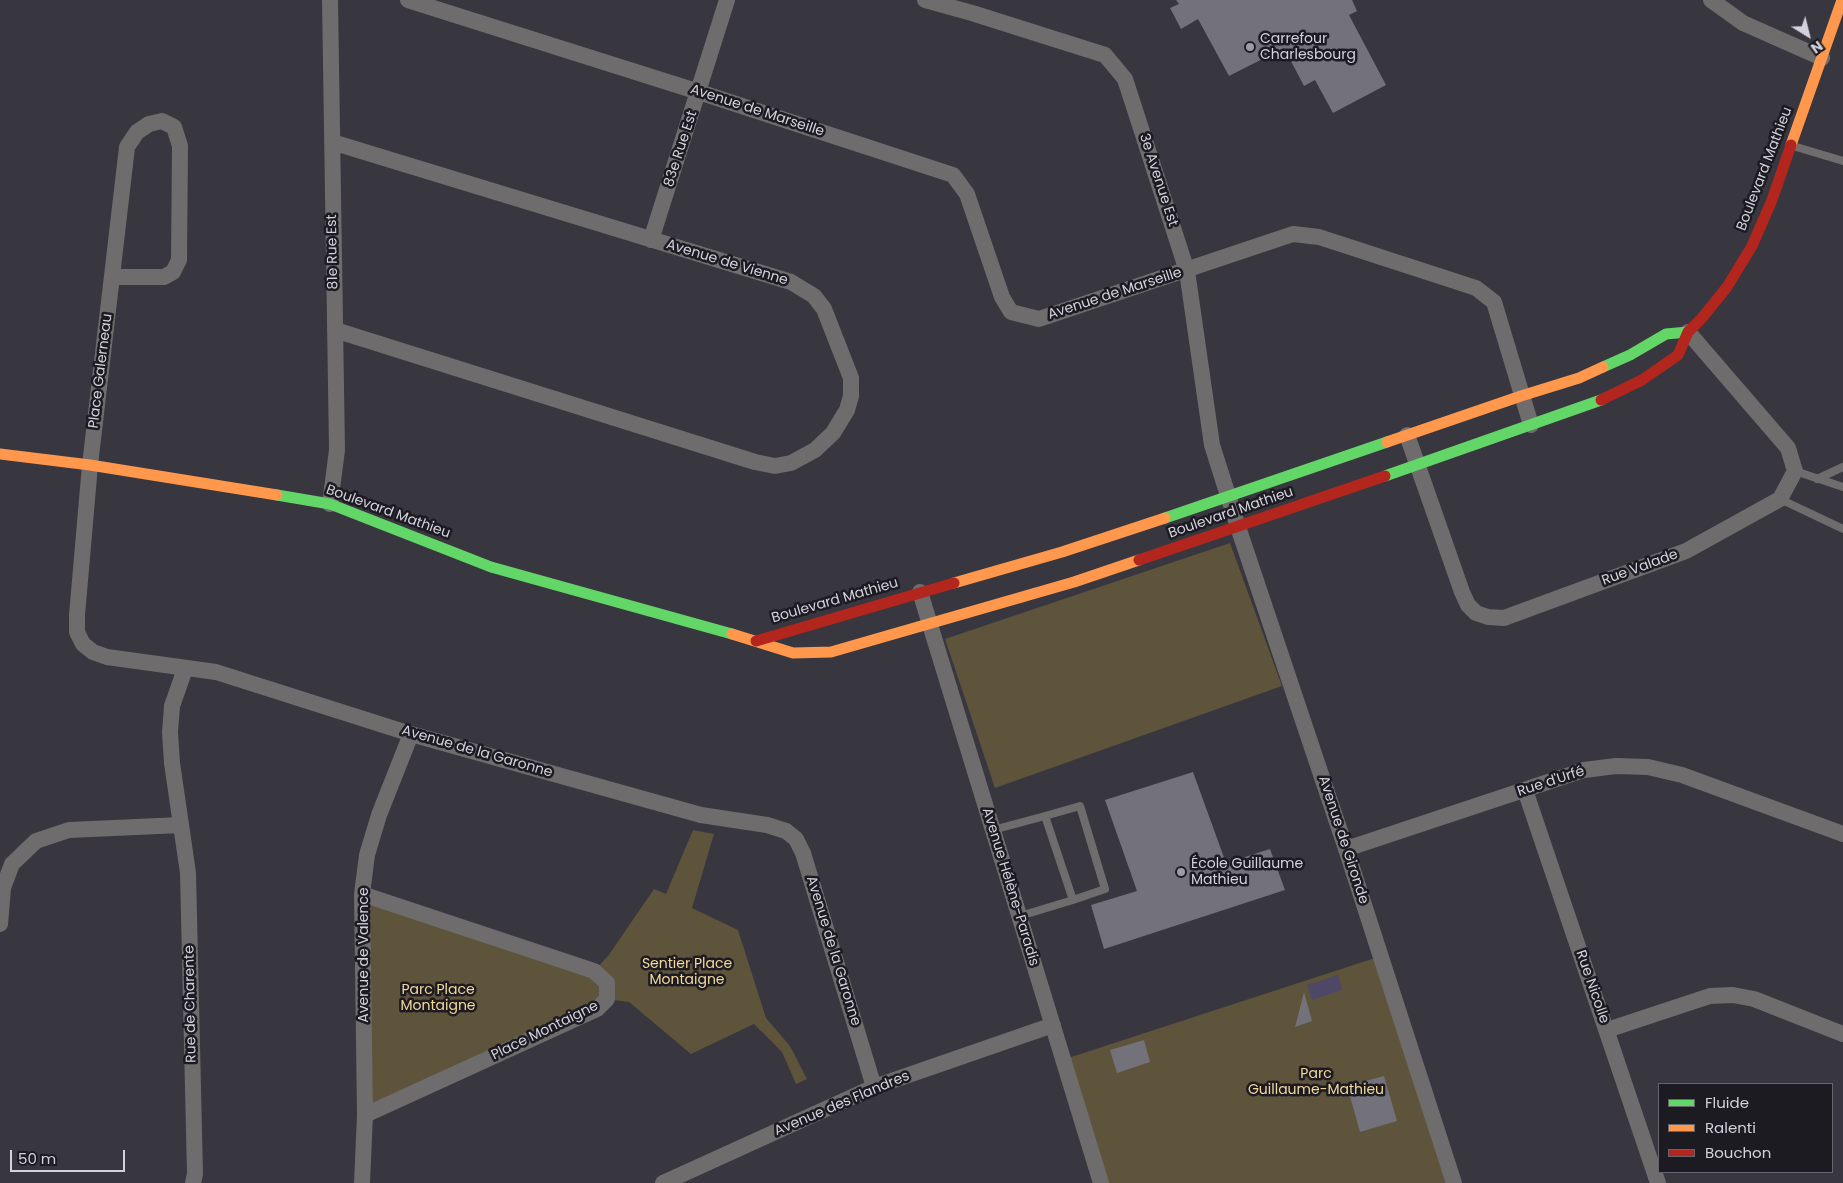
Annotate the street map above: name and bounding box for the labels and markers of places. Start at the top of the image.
place label: Carrefour Charlesbourg [1260,31,1356,64]
marker: Carrefour Charlesbourg [1244,41,1256,53]
place label: École Guillaume Mathieu [1191,856,1303,889]
marker: École Guillaume Mathieu [1175,866,1187,878]

